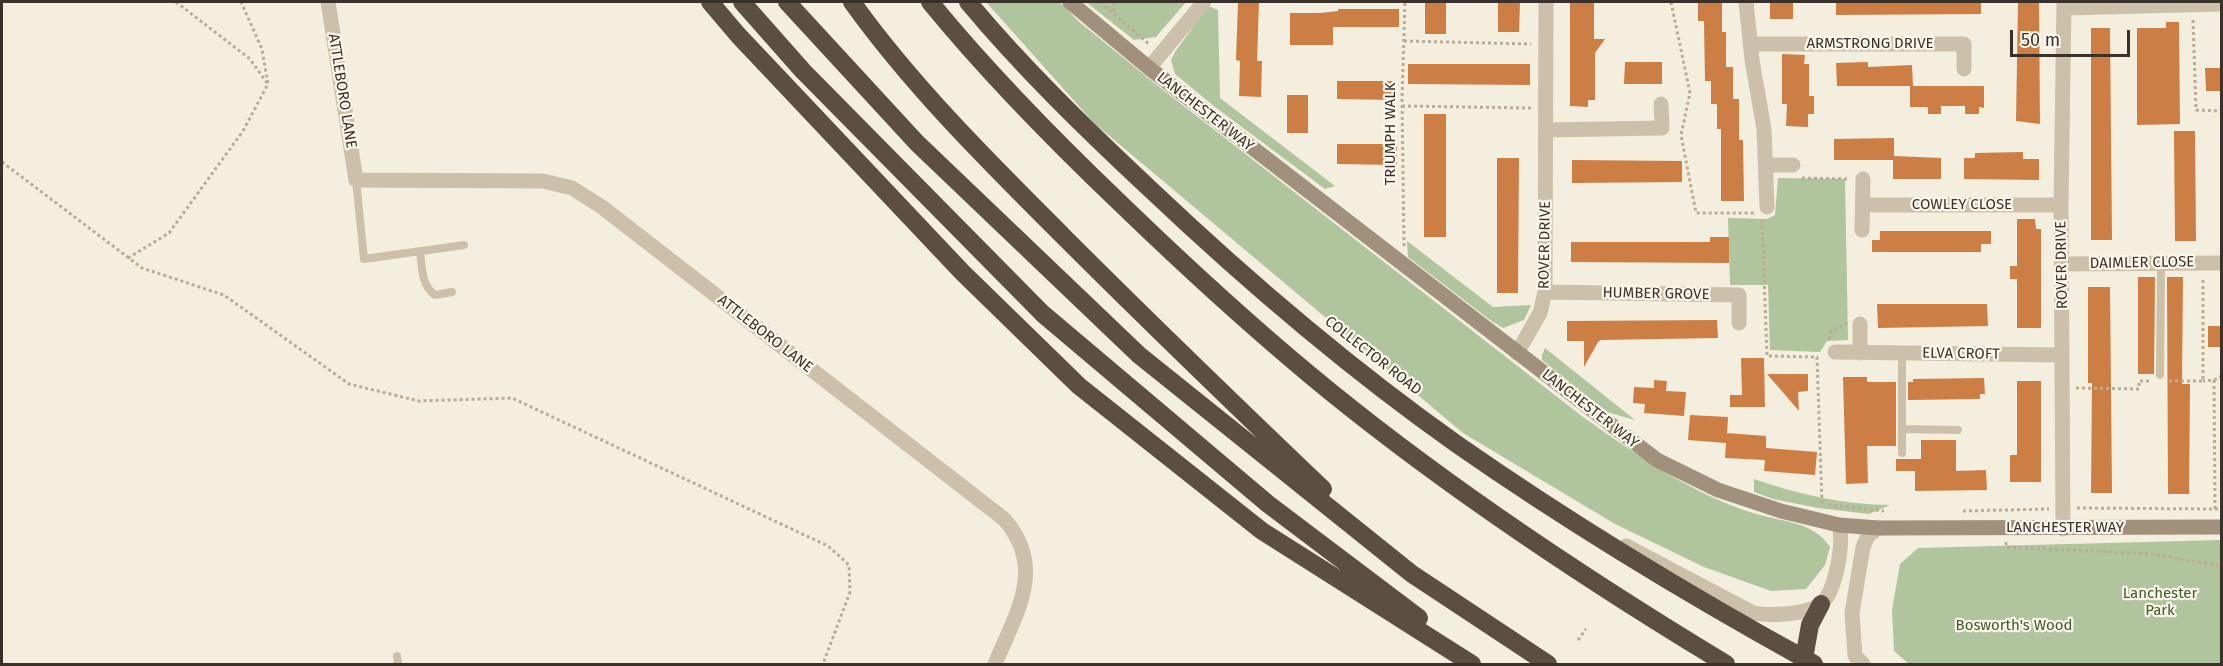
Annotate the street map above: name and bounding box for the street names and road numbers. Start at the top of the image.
street label: ATTLEBORO LANE [324,32,360,150]
street label: ARMSTRONG DRIVE [1806,35,1934,53]
street label: LANCHESTER WAY [1153,69,1257,155]
street label: TRIUMPH WALK [1382,82,1400,186]
street label: COWLEY CLOSE [1912,196,2012,214]
street label: ROVER DRIVE [1535,201,1555,289]
street label: ROVER DRIVE [2052,221,2072,309]
street label: DAIMLER CLOSE [2090,253,2194,273]
street label: HUMBER GROVE [1602,284,1710,304]
street label: ATTLEBORO LANE [714,291,816,377]
street label: COLLECTOR ROAD [1321,313,1425,399]
street label: ELVA CROFT [1922,344,2000,364]
street label: LANCHESTER WAY [1538,366,1642,452]
street label: LANCHESTER WAY [2006,519,2124,537]

